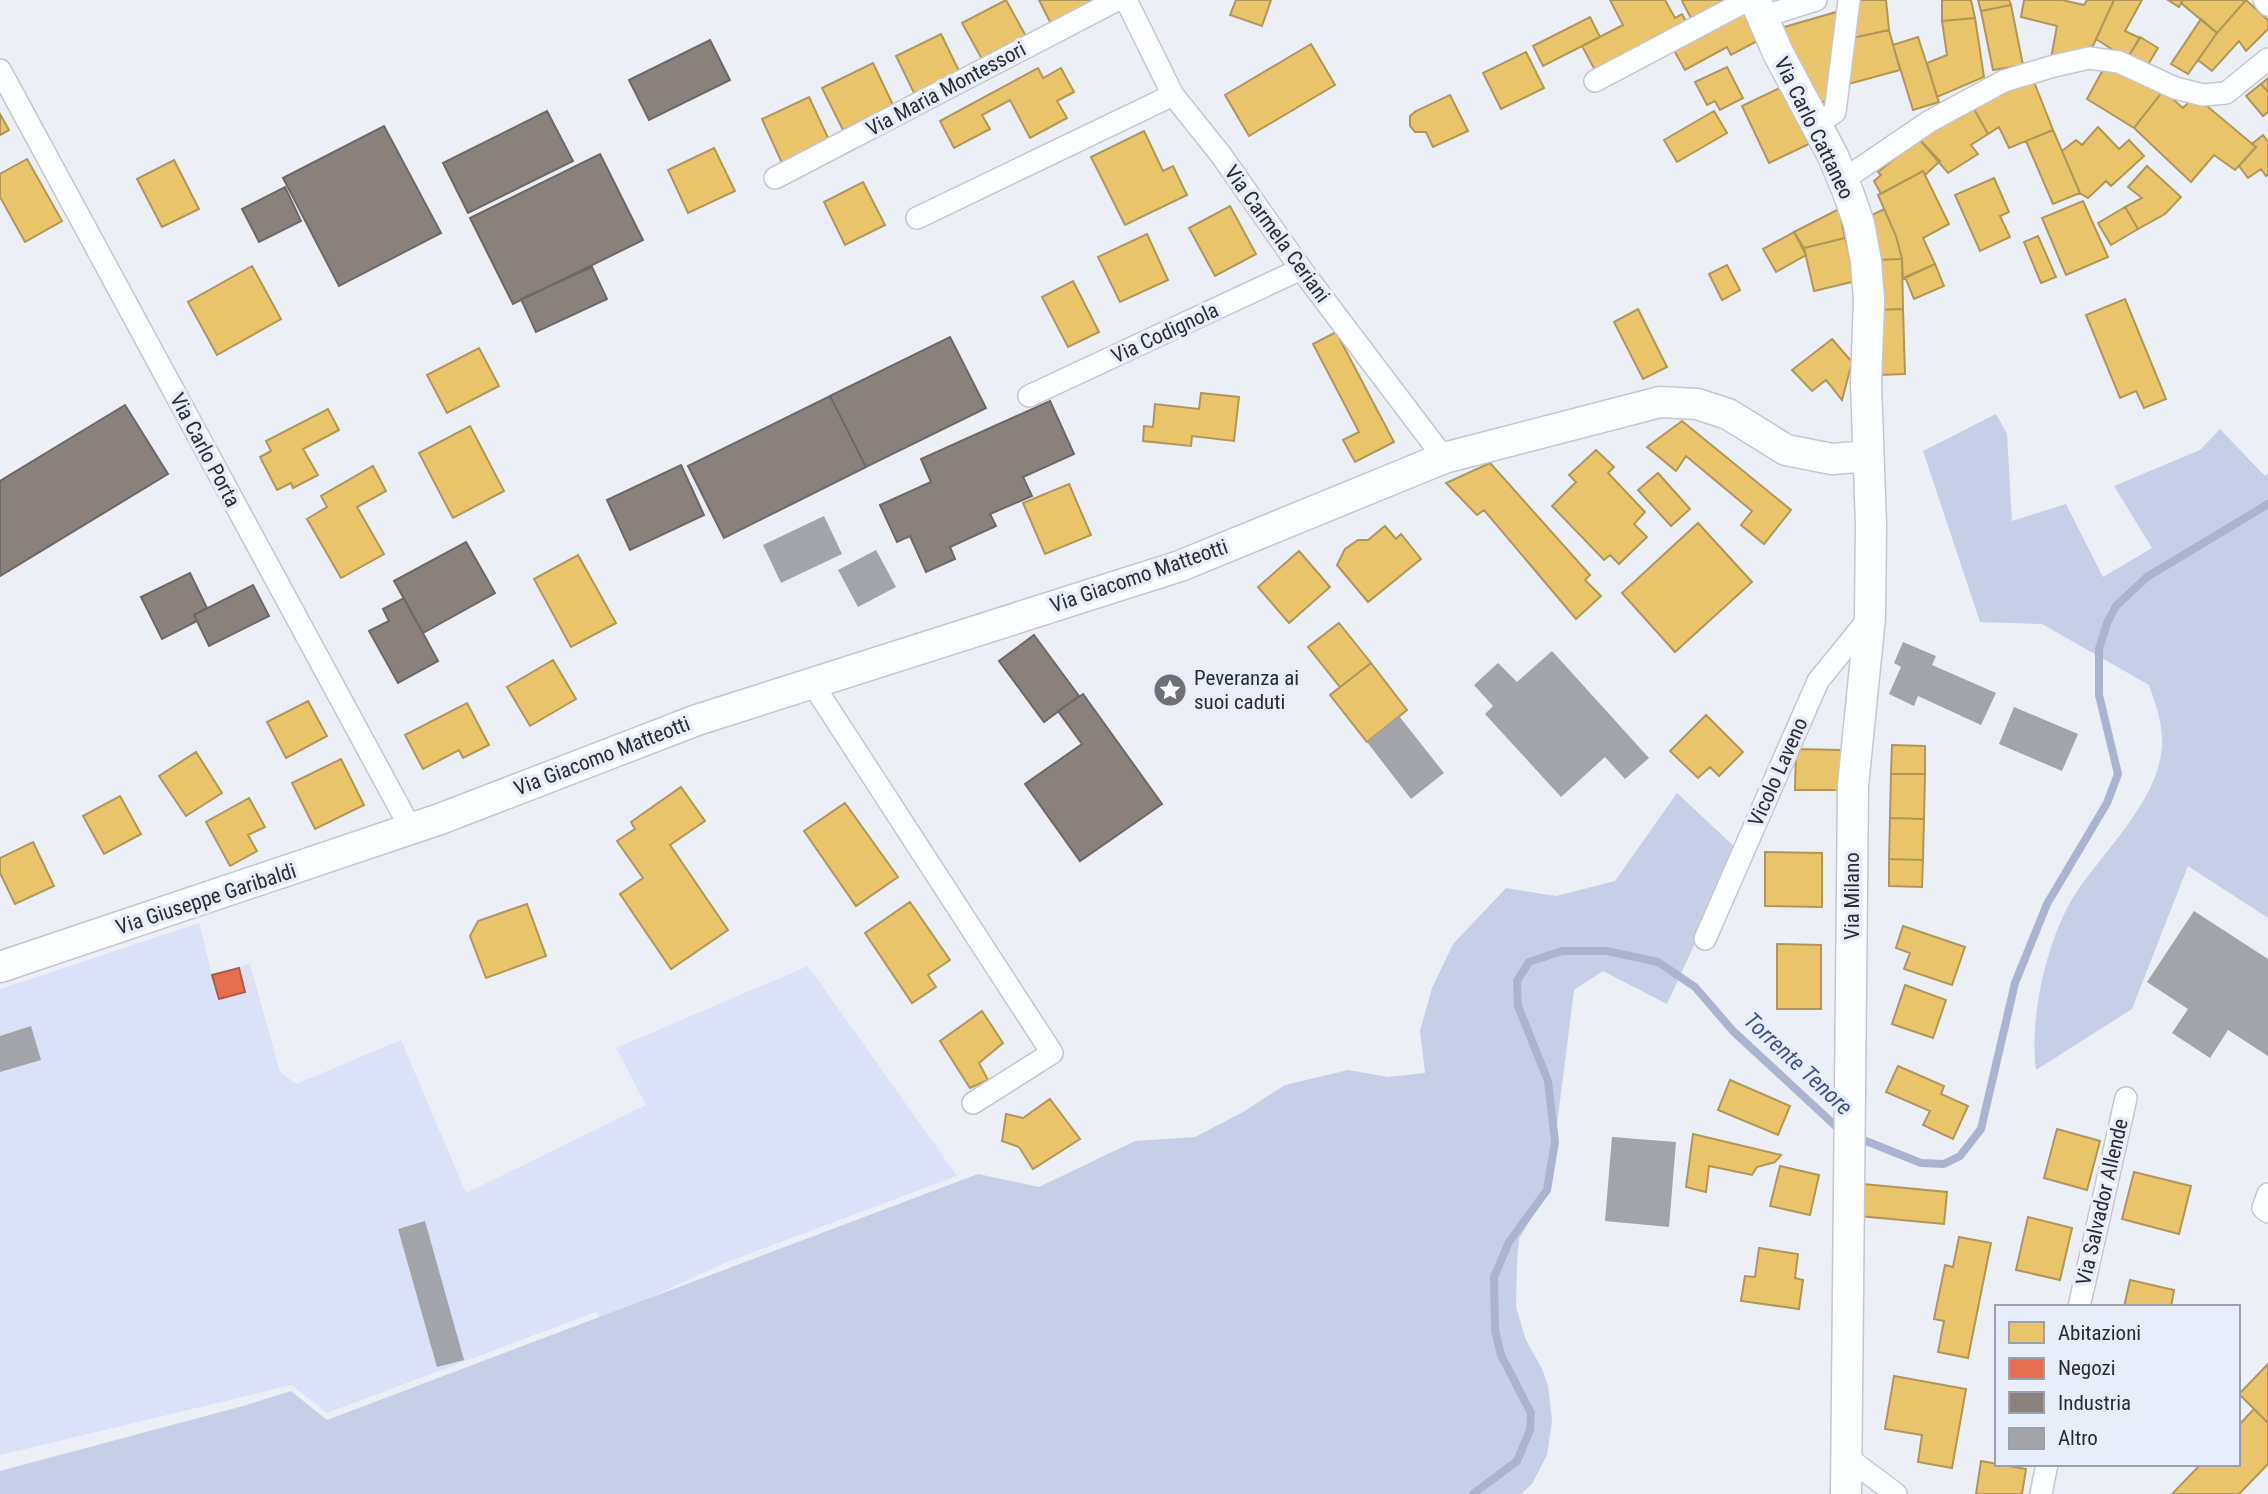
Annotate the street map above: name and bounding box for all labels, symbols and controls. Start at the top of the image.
street label: Via Maria Montessori [862,37,1030,141]
street label: Via Carlo Cattaneo [1769,53,1859,203]
street label: Via Carmela Ceriani [1219,161,1335,307]
street label: Via Codignola [1108,298,1222,368]
street label: Via Carlo Porta [165,389,245,511]
street label: Via Giacomo Matteotti [1047,534,1231,618]
place label: Peveranza ai suoi caduti [1194,666,1299,714]
place icon: Peveranza ai suoi caduti [1151,671,1189,709]
street label: Via Giacomo Matteotti [511,711,693,801]
street label: Vicolo Laveno [1743,714,1813,830]
street label: Via Milano [1840,852,1864,940]
street label: Via Giuseppe Garibaldi [113,859,299,939]
water label: Torrente Tenore [1738,1007,1858,1121]
street label: Via Salvador Allende [2071,1116,2133,1288]
legend [1995,1305,2240,1466]
text: Abitazioni [2058,1321,2141,1345]
text: Negozi [2058,1356,2116,1380]
text: Industria [2058,1391,2131,1415]
text: Altro [2058,1426,2098,1450]

